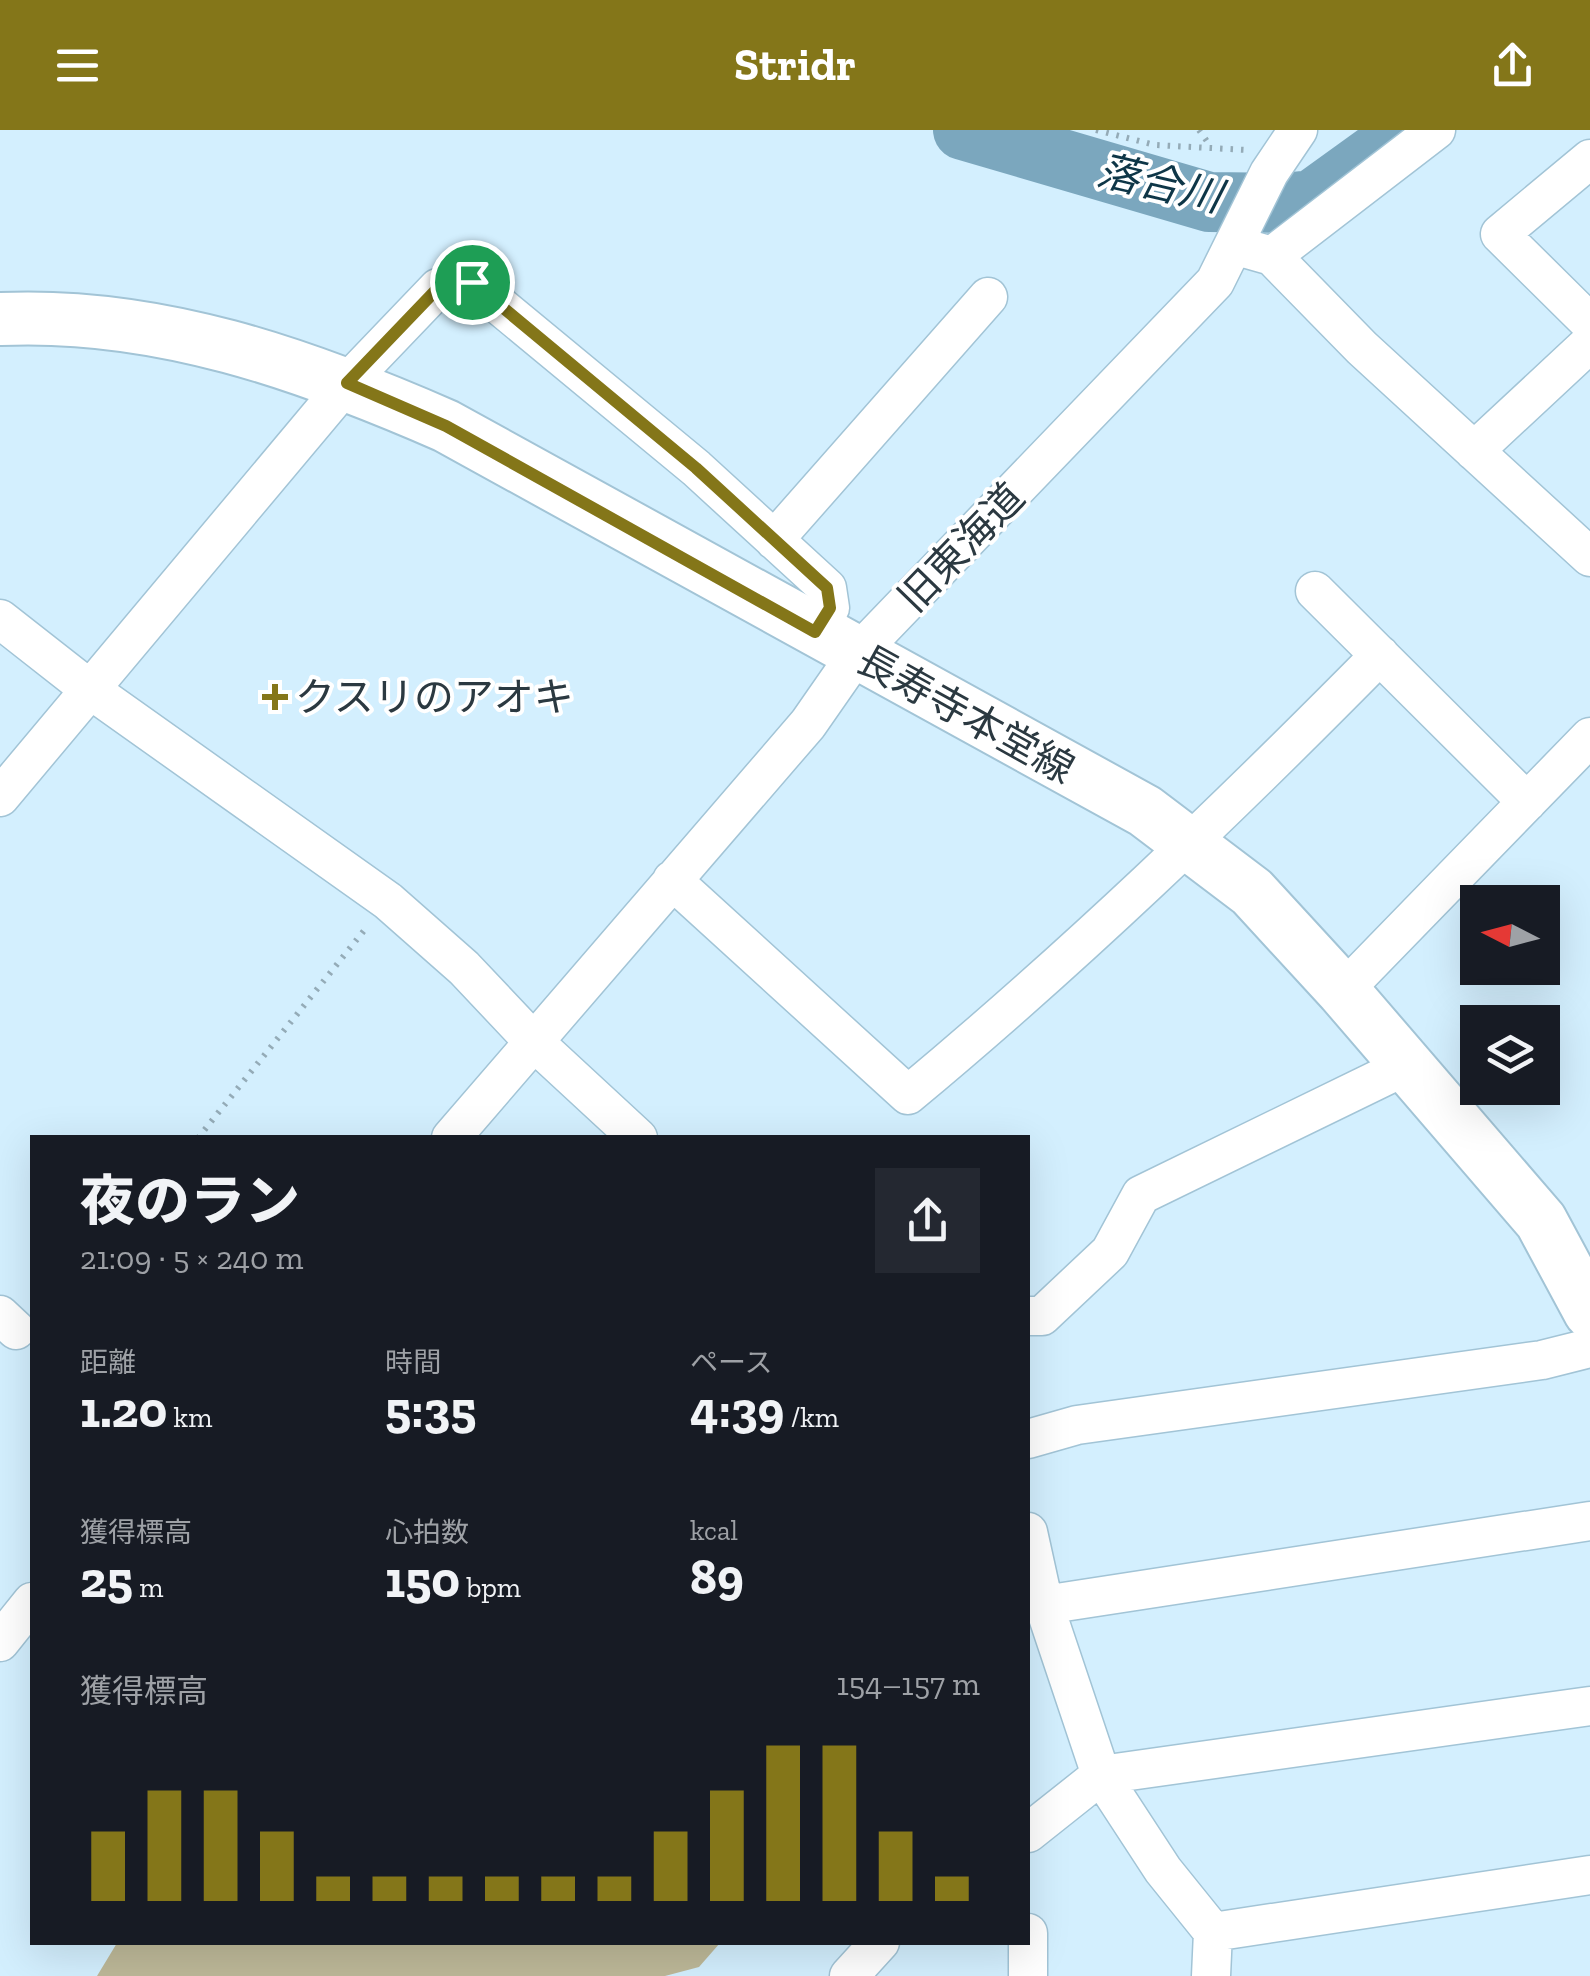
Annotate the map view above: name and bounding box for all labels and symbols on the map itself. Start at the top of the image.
water label: 落合川 [1093,144,1231,223]
pin [430,240,515,325]
street label: 旧東海道 [888,473,1034,621]
street label: 長寿寺本堂線 [849,635,1083,793]
place label: クスリのアオキ [295,673,574,721]
marker: クスリのアオキ [264,686,286,708]
north arrow [1460,885,1560,985]

